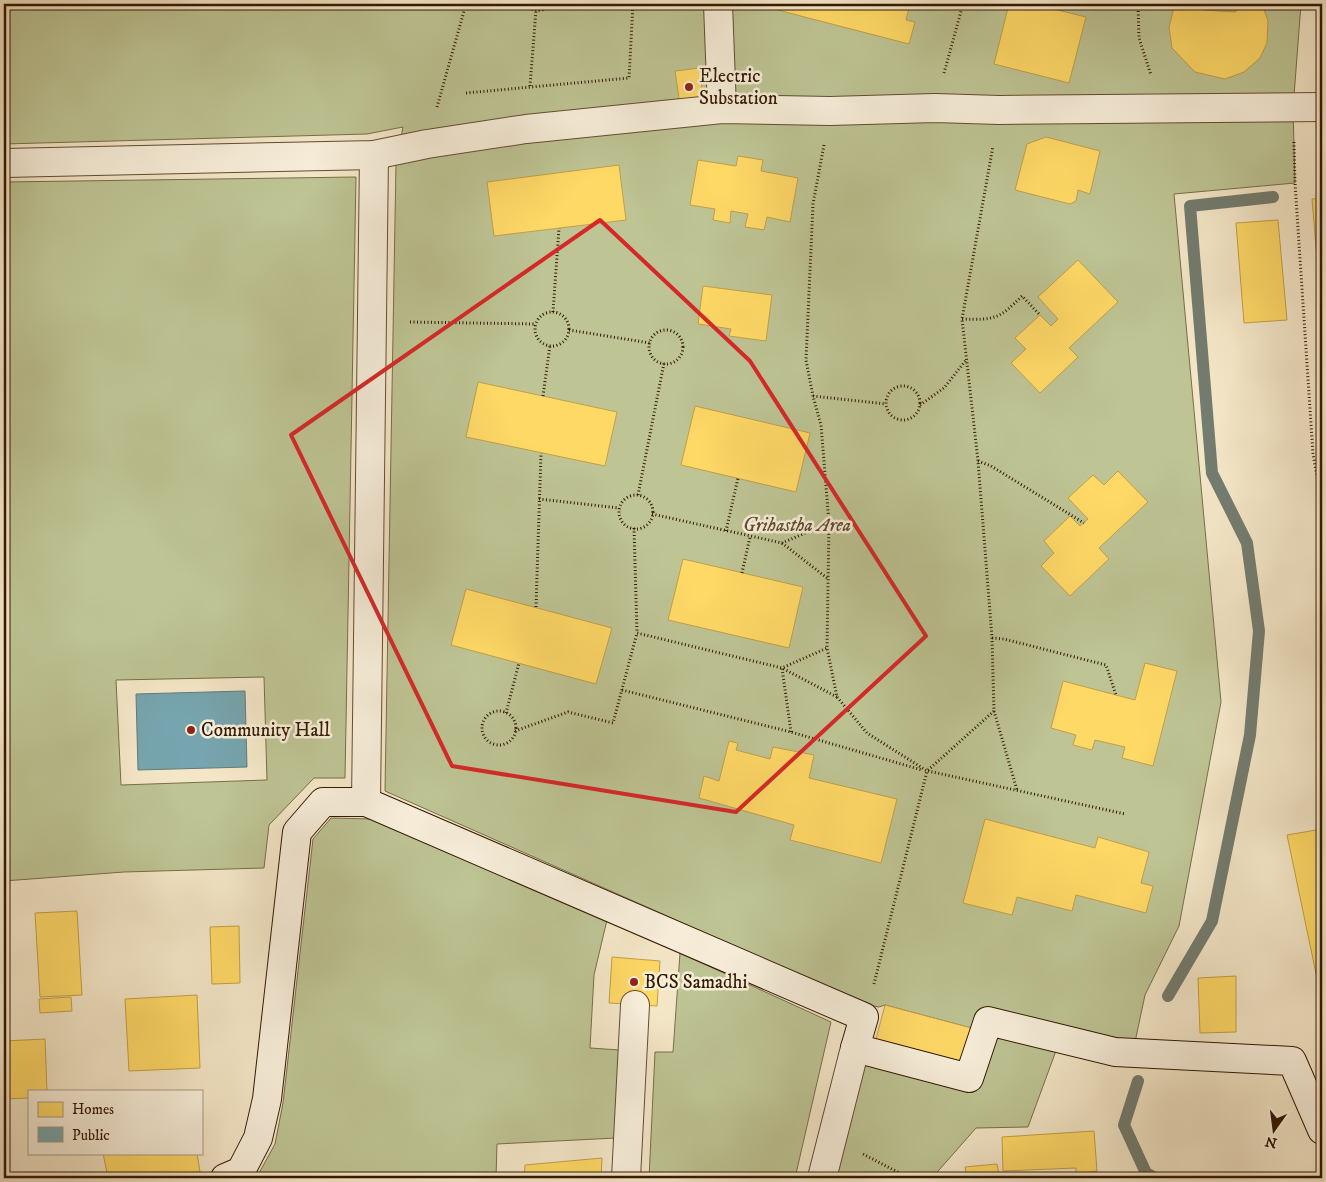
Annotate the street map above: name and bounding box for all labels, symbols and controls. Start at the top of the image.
place label: Electric Substation [699,65,778,110]
marker: Electric Substation [683,81,695,93]
park label: Grihastha Area [743,514,851,537]
place label: Community Hall [201,719,330,742]
marker: Community Hall [185,724,197,736]
place label: BCS Samadhi [644,971,748,994]
marker: BCS Samadhi [628,976,640,988]
legend [28,1090,202,1154]
text: Homes [72,1100,114,1119]
north arrow [1248,1104,1298,1154]
text: Public [72,1126,110,1145]
text: N [1263,1131,1279,1152]

